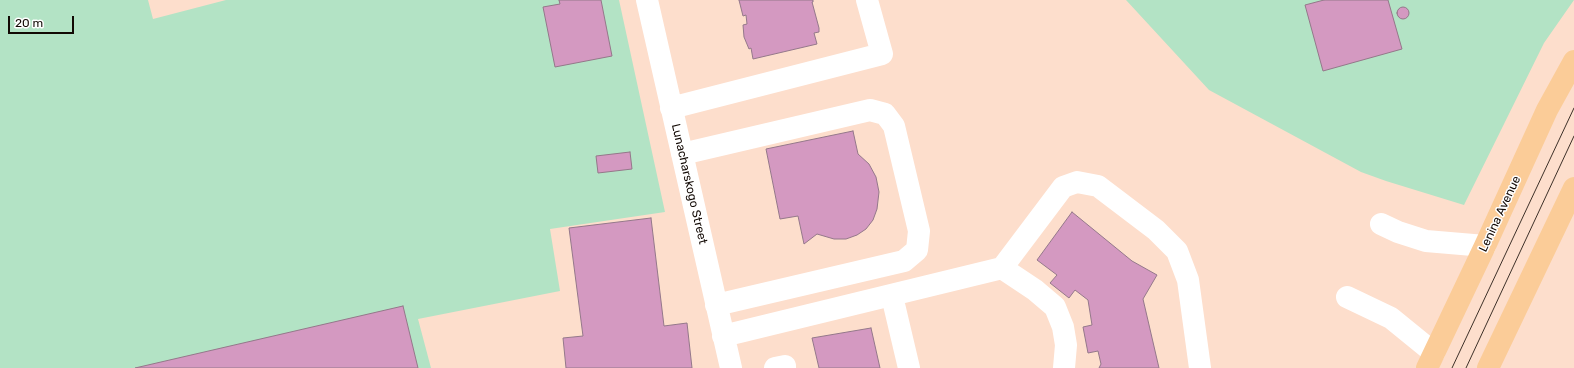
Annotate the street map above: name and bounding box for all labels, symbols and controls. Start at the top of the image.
scale bar [10,8,76,34]
text: 20 m [15,16,43,30]
street label: Lunacharskogo Street [668,122,710,246]
street label: Lenina Avenue [1476,174,1524,254]

